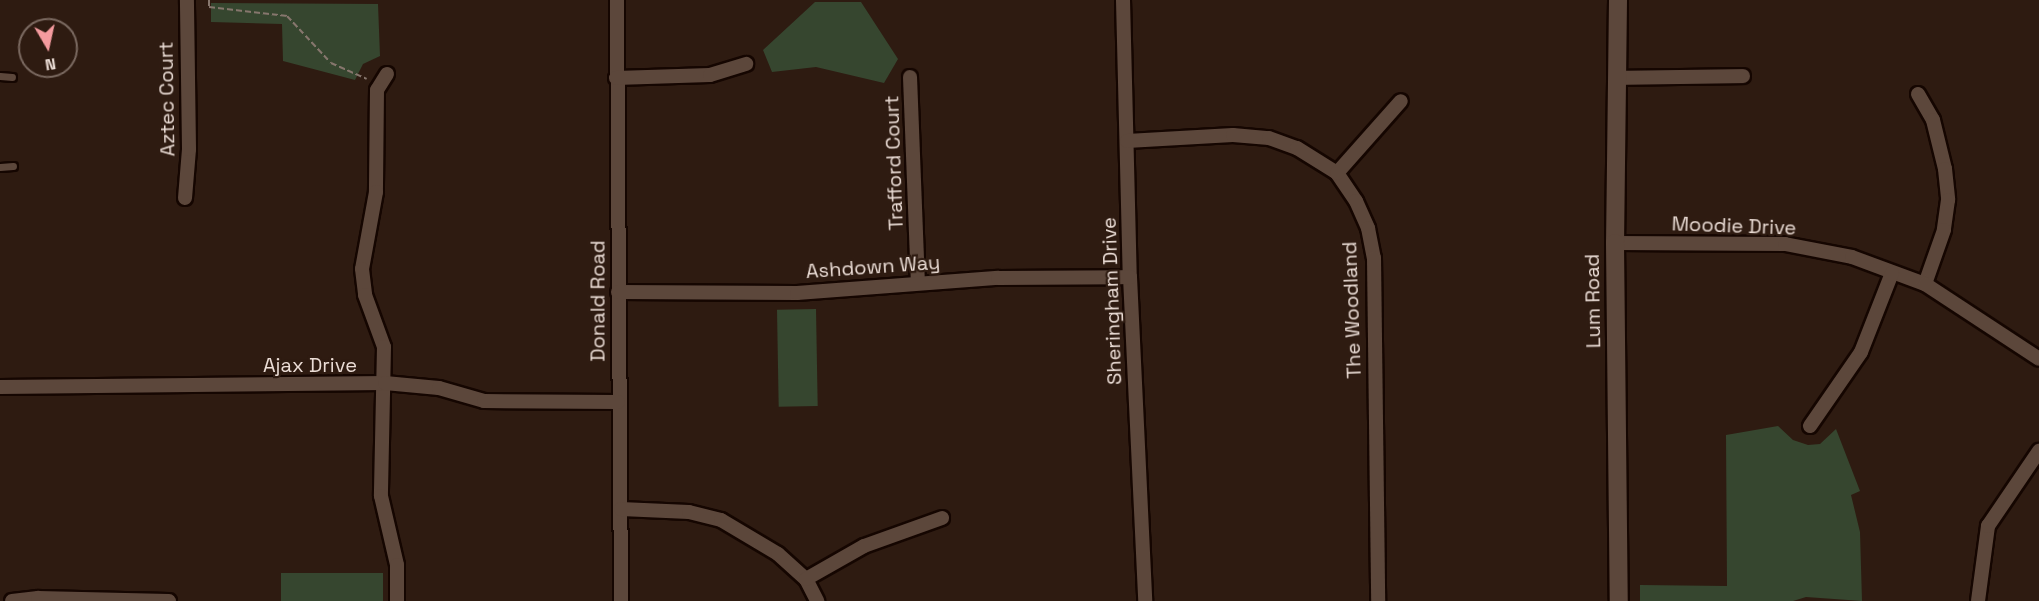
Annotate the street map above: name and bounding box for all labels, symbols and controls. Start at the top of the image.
north arrow [18,18,78,78]
street label: Aztec Court [154,41,180,157]
text: N [44,53,58,76]
street label: Trafford Court [880,95,908,231]
street label: Moodie Drive [1671,212,1797,240]
street label: Sheringham Drive [1097,217,1127,385]
street label: Donald Road [586,240,610,362]
street label: The Woodland [1338,241,1366,379]
street label: Ashdown Way [805,250,941,284]
street label: Lum Road [1580,254,1606,348]
street label: Ajax Drive [263,353,357,377]

